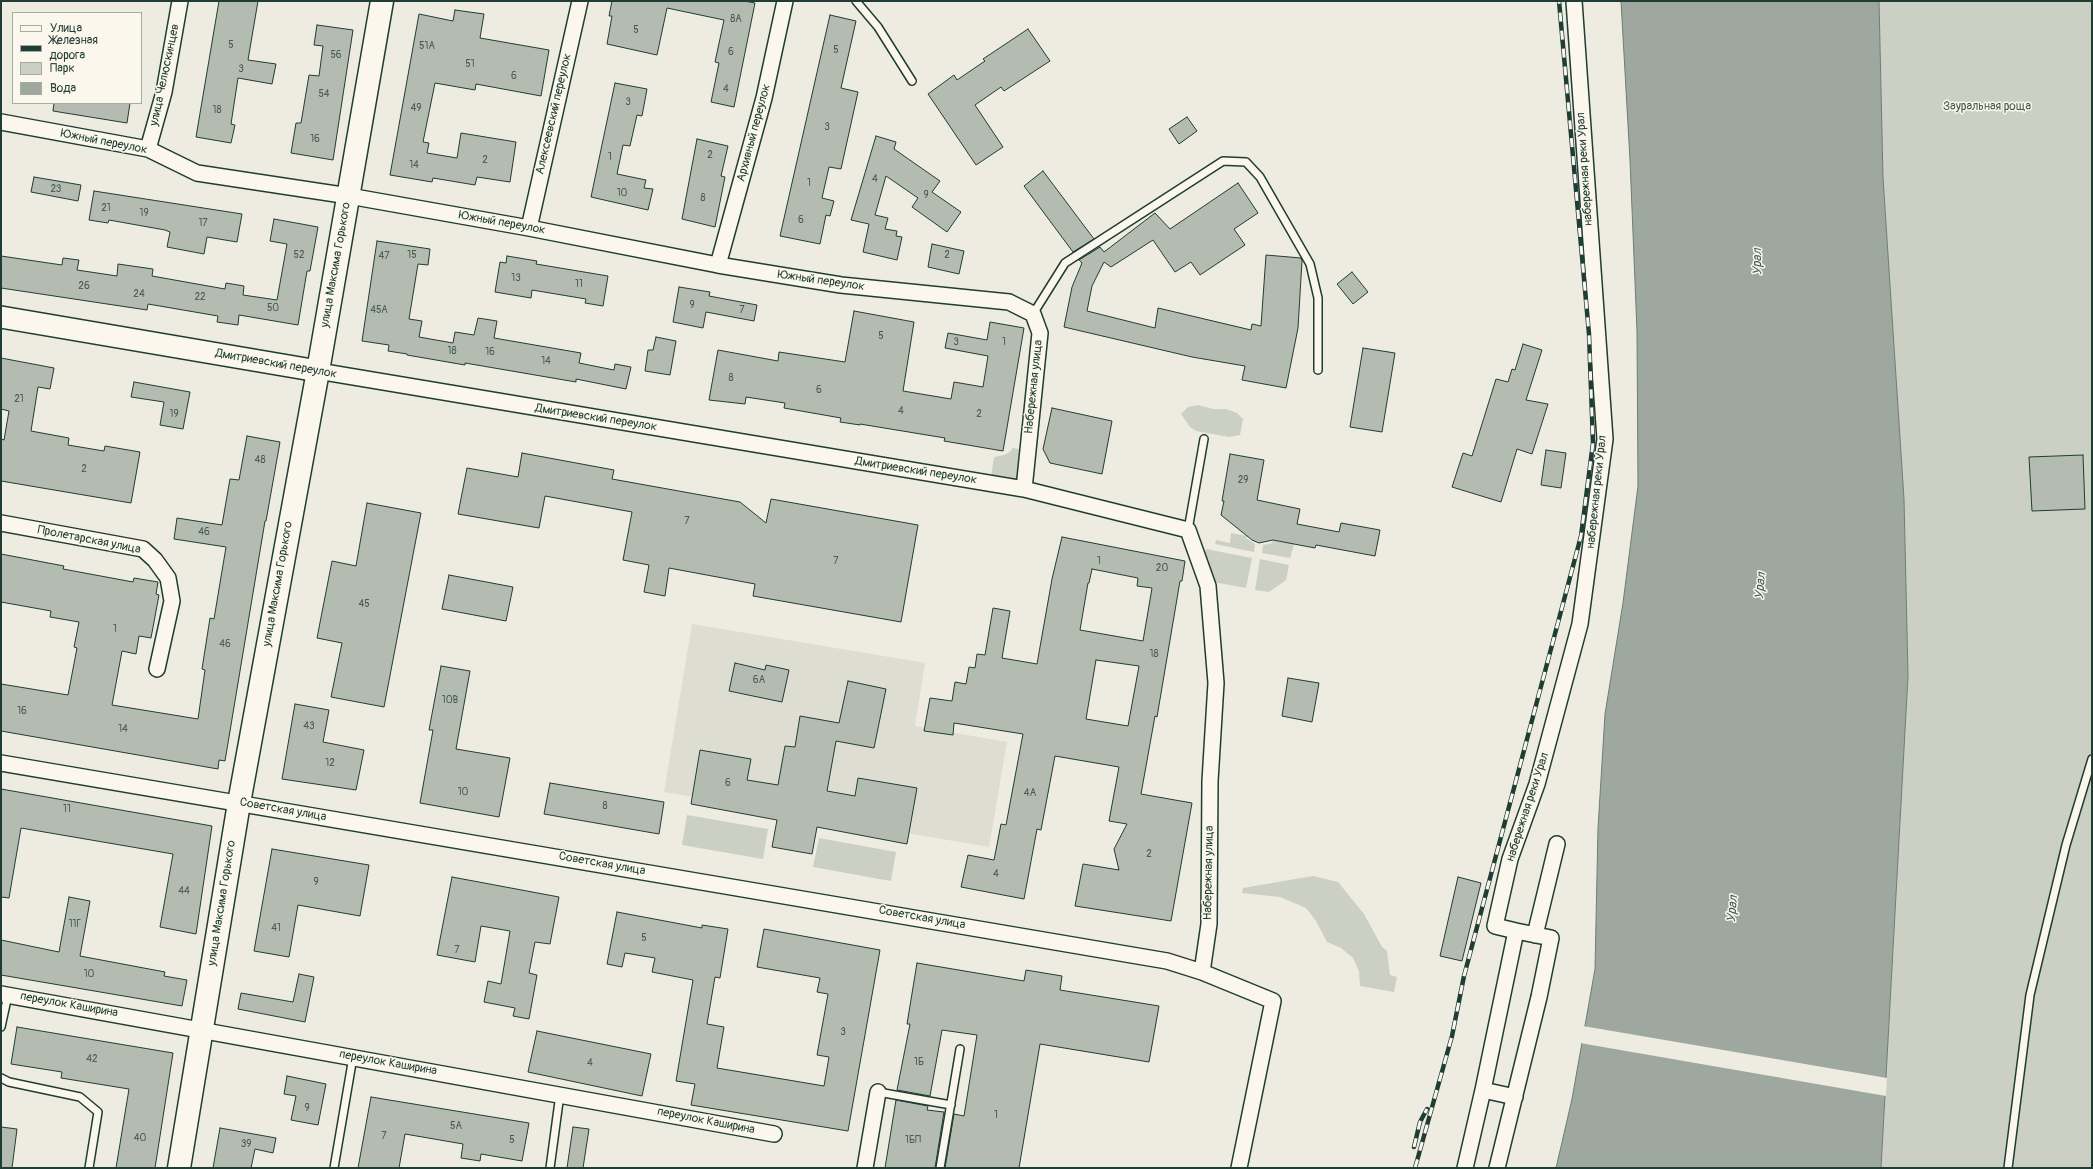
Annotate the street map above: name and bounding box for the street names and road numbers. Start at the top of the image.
street label: улица Челюскинцев [147,23,183,127]
street label: Алексеевский переулок [533,52,575,176]
street label: Архивный переулок [734,83,774,183]
street label: набережная реки Урал [1574,112,1596,226]
street label: Южный переулок [60,127,148,157]
street label: улица Максима Горького [318,201,354,329]
street label: Южный переулок [458,208,546,238]
street label: Южный переулок [777,268,865,294]
street label: Набережная улица [1022,339,1046,435]
street label: Дмитриевский переулок [214,346,338,382]
street label: Дмитриевский переулок [534,401,658,435]
street label: набережная реки Урал [1584,435,1610,549]
street label: Дмитриевский переулок [854,454,978,488]
street label: улица Максима Горького [260,520,296,648]
street label: Пролетарская улица [36,523,142,557]
street label: набережная реки Урал [1504,751,1552,863]
street label: Советская улица [239,795,327,825]
street label: Набережная улица [1201,826,1217,920]
street label: улица Максима Горького [205,839,239,967]
street label: Советская улица [558,849,646,879]
street label: Советская улица [878,903,966,933]
street label: переулок Каширина [19,989,119,1021]
street label: переулок Каширина [338,1047,438,1079]
street label: переулок Каширина [656,1104,756,1138]

